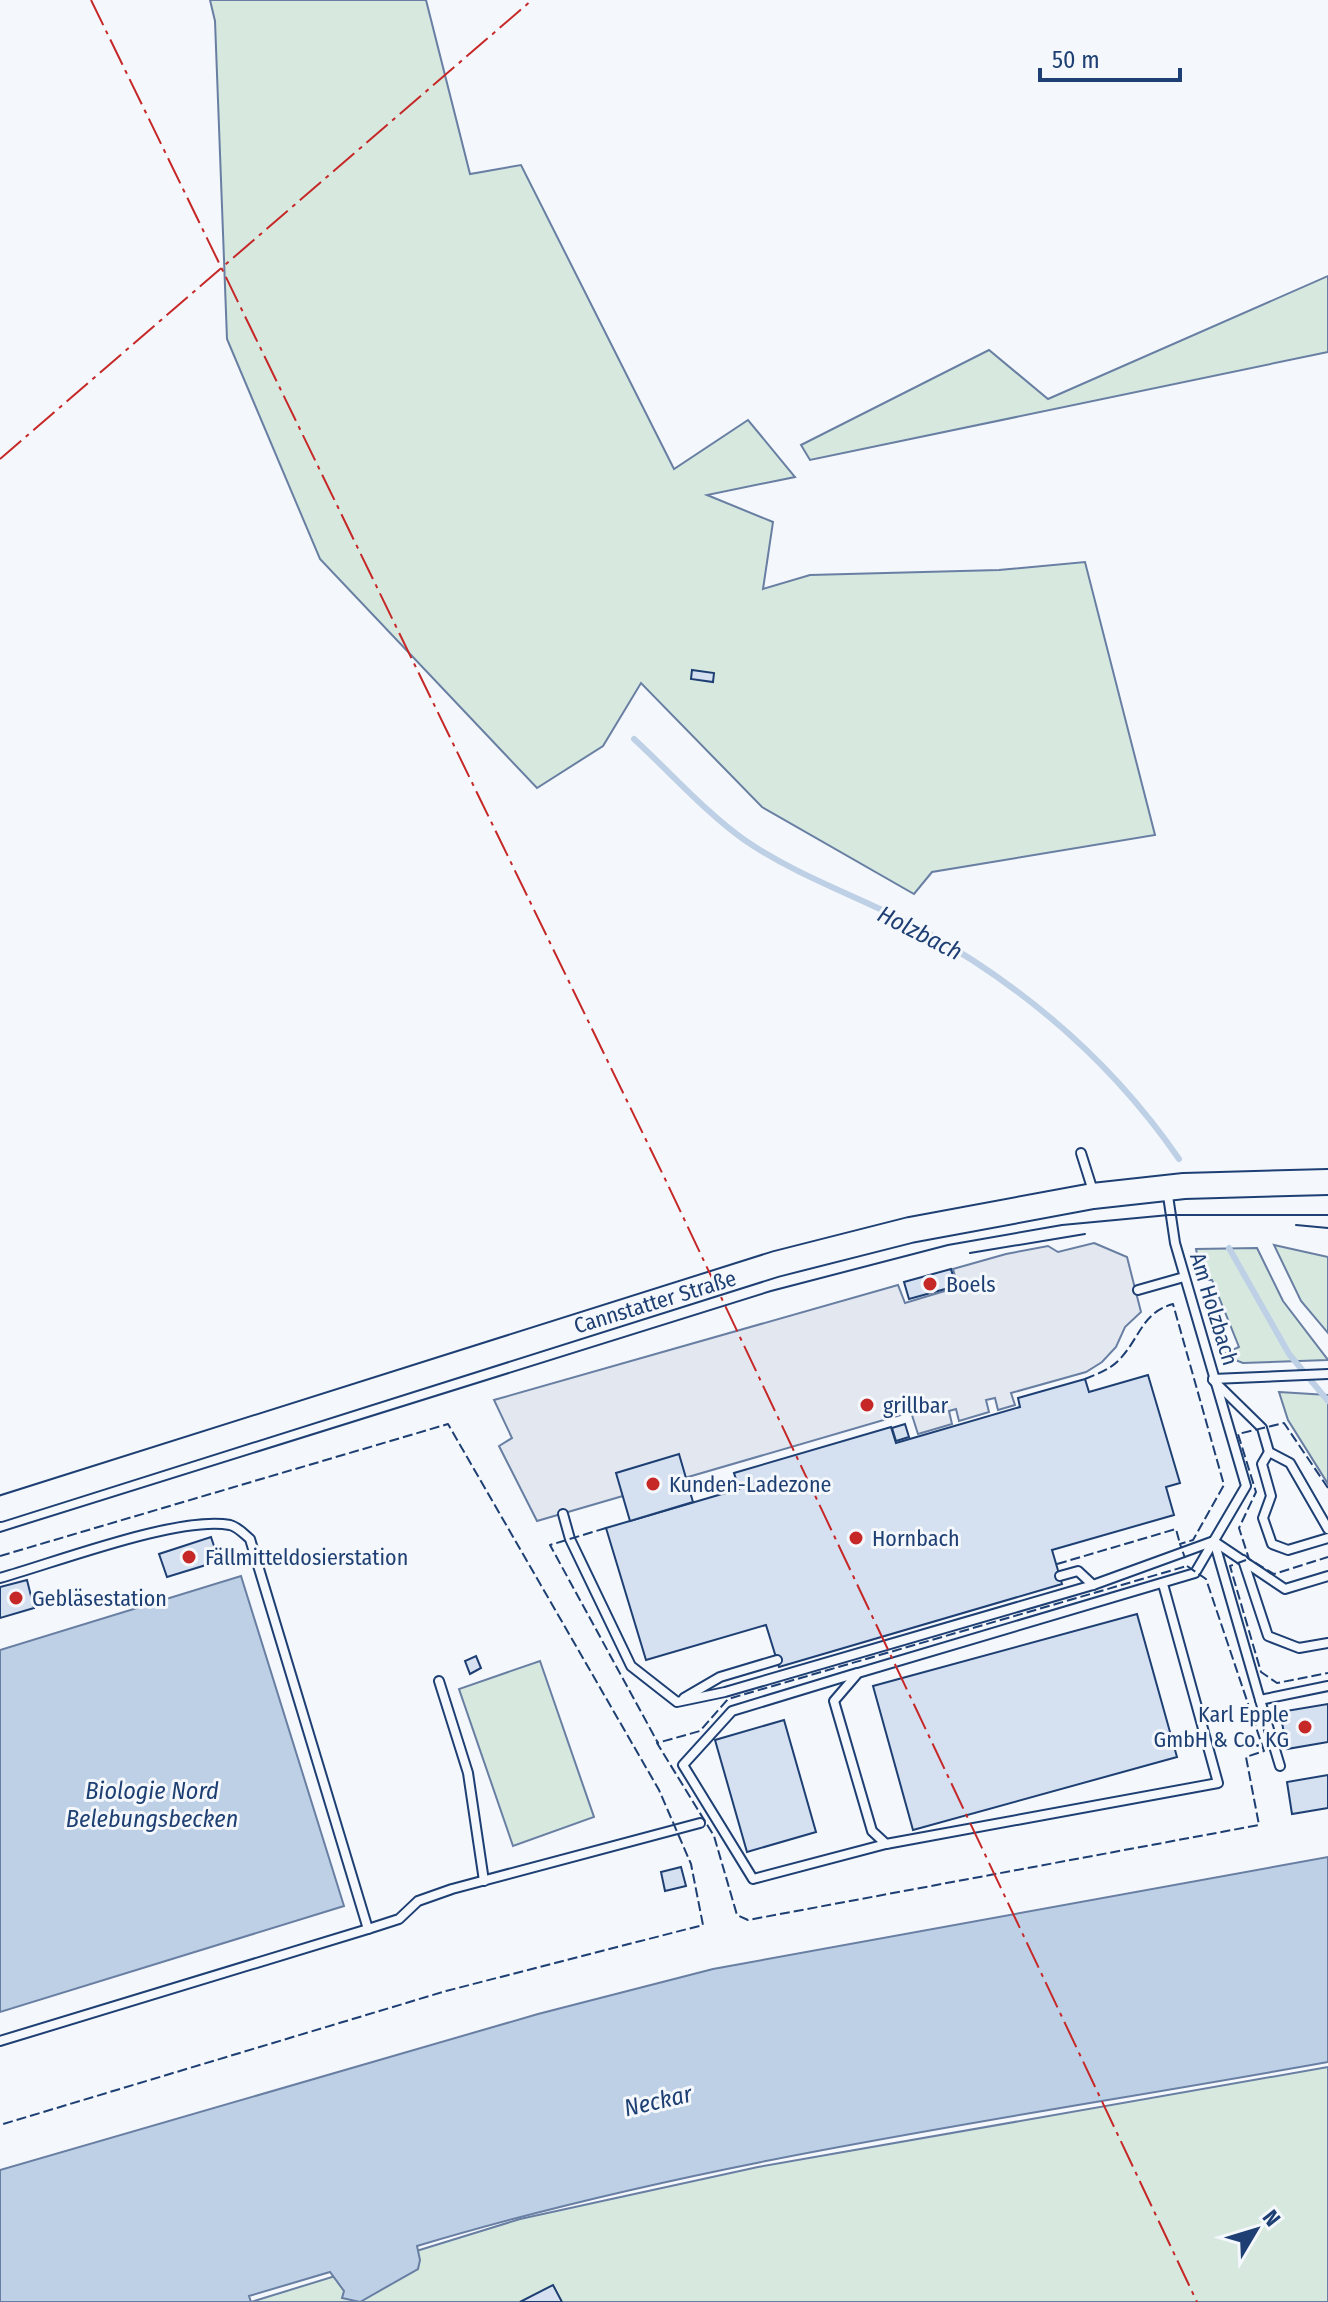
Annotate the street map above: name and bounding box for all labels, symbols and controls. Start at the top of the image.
scale bar [1040,32,1180,82]
text: 50 m [1052,46,1100,74]
water label: Holzbach [873,900,967,966]
street label: Am Holzbach [1184,1249,1244,1369]
street label: Cannstatter Straße [571,1264,739,1340]
place label: Boels [946,1271,996,1298]
marker: Boels [921,1275,939,1293]
place label: grillbar [883,1392,948,1419]
marker: grillbar [858,1396,876,1414]
place label: Kunden-Ladezone [669,1471,831,1498]
marker: Kunden-Ladezone [644,1475,662,1493]
place label: Hornbach [872,1525,959,1552]
marker: Hornbach [847,1529,865,1547]
place label: Fällmitteldosierstation [205,1544,408,1571]
marker: Fällmitteldosierstation [180,1548,198,1566]
place label: Gebläsestation [32,1585,167,1612]
marker: Gebläsestation [7,1589,25,1607]
place label: Karl Epple GmbH & Co. KG [1154,1701,1289,1753]
marker: Karl Epple GmbH & Co. KG [1296,1718,1314,1736]
water label: Biologie Nord Belebungsbecken [66,1777,238,1833]
water label: Neckar [621,2079,695,2122]
north arrow [1216,2190,1296,2270]
text: N [1257,2204,1286,2232]

